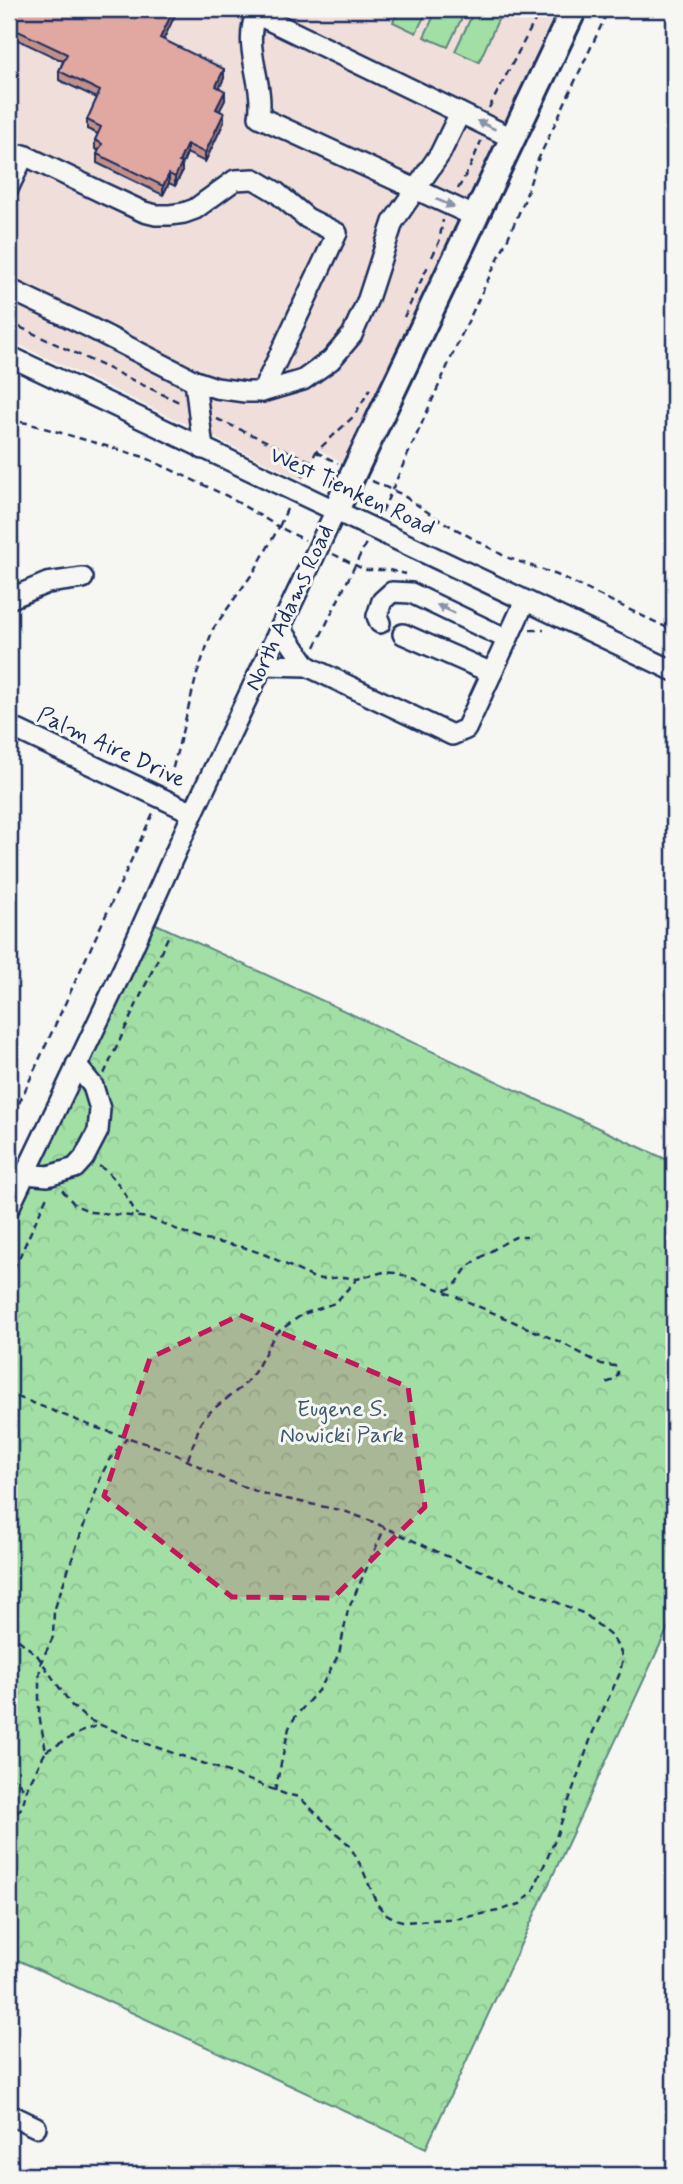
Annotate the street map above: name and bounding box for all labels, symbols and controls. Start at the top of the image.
one-way arrow [476,120,496,131]
one-way arrow [435,198,456,209]
street label: West Tienken Road [265,441,439,543]
street label: North Adams Road [238,520,342,696]
one-way arrow [436,604,456,615]
street label: Palm Aire Drive [32,700,190,796]
park label: Eugene S. Nowicki Park [280,1395,404,1451]

